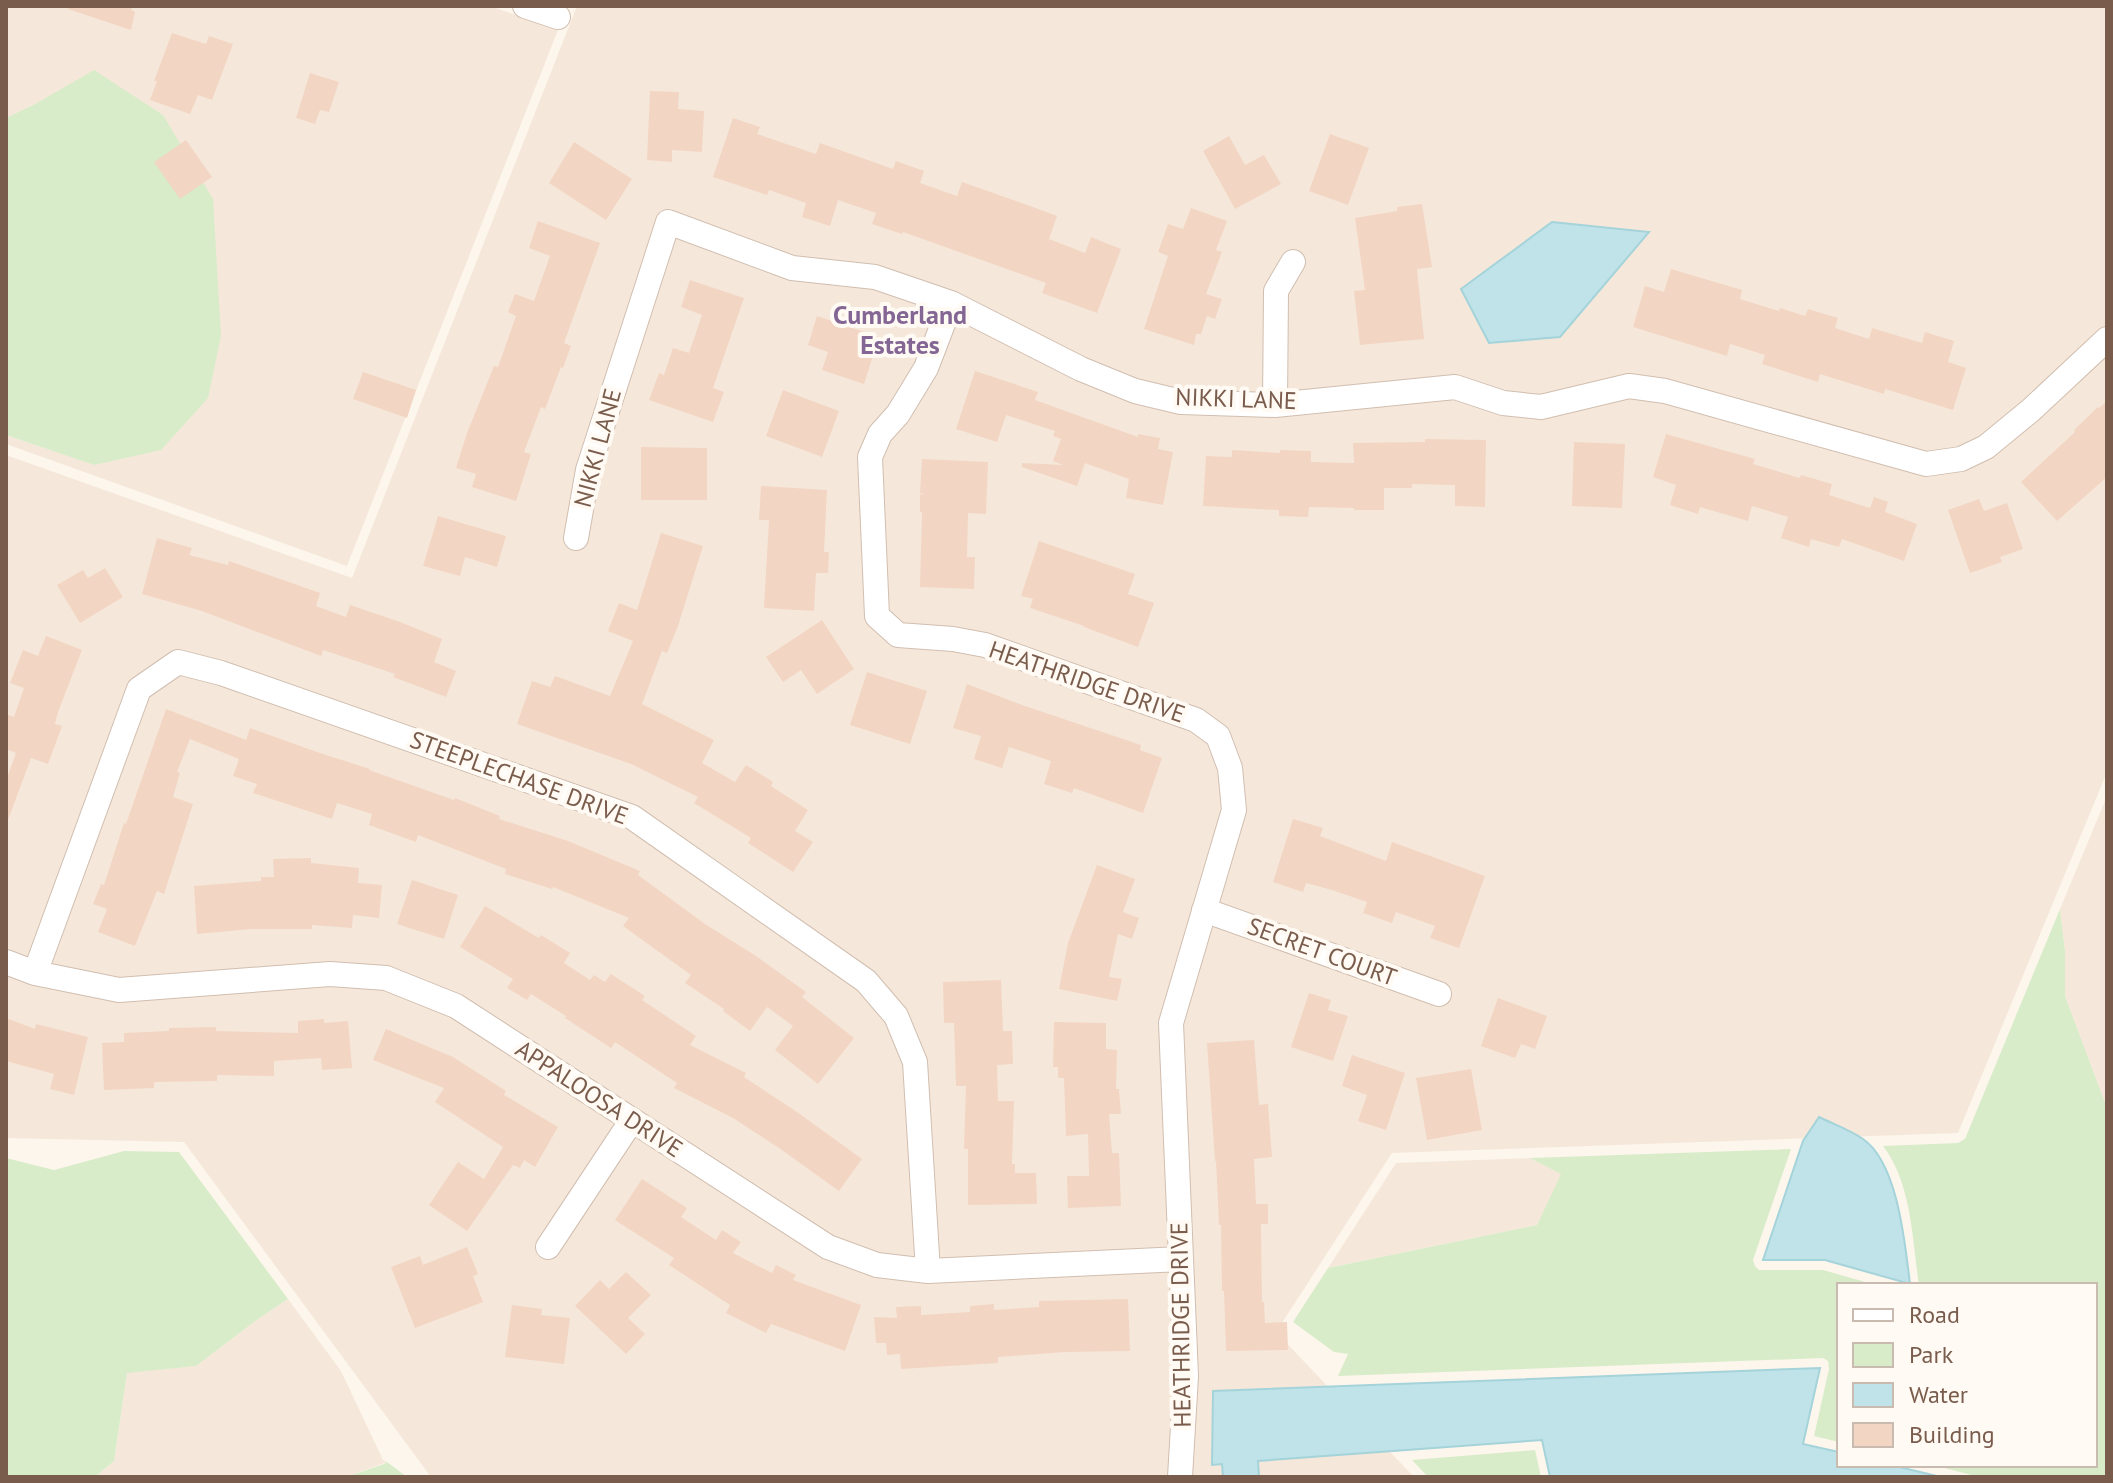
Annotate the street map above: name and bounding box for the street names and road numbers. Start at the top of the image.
street label: NIKKI LANE [1175,381,1297,416]
street label: NIKKI LANE [567,385,628,511]
street label: HEATHRIDGE DRIVE [985,633,1189,730]
street label: STEEPLECHASE DRIVE [406,724,632,831]
street label: SECRET COURT [1243,910,1401,993]
street label: APPALOOSA DRIVE [510,1033,689,1164]
street label: HEATHRIDGE DRIVE [1163,1222,1198,1428]

